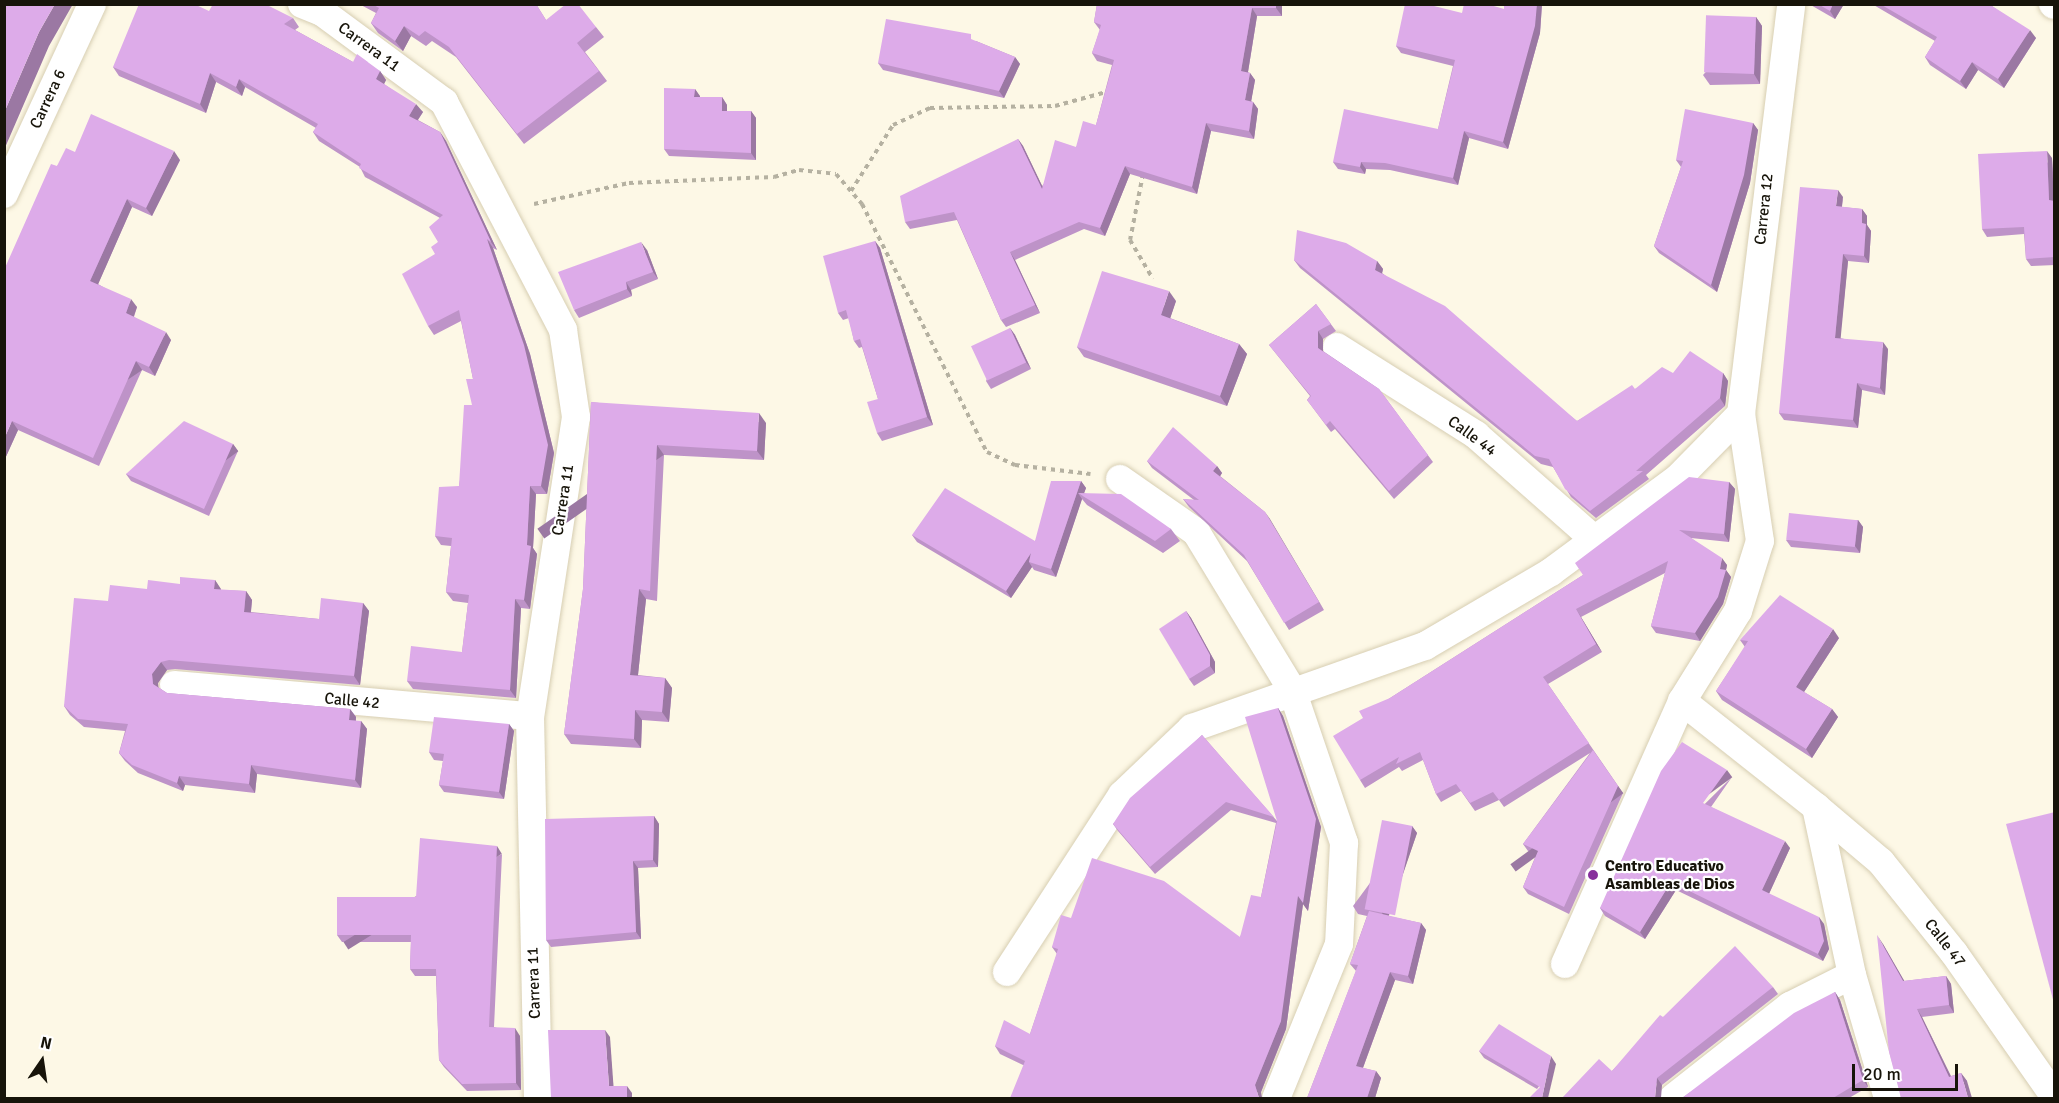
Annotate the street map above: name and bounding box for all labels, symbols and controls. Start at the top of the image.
street label: Carrera 11 [334,18,404,76]
street label: Carrera 6 [26,66,70,132]
street label: Carrera 12 [1751,172,1777,246]
street label: Calle 44 [1444,412,1500,460]
street label: Carrera 11 [548,463,578,537]
street label: Calle 42 [324,689,380,713]
place label: Centro Educativo Asambleas de Dios [1605,856,1735,894]
marker: Centro Educativo Asambleas de Dios [1586,868,1600,882]
street label: Calle 47 [1920,915,1970,971]
street label: Carrera 11 [523,947,545,1019]
north arrow [12,1031,72,1091]
text: N [38,1032,54,1054]
scale bar [1855,1052,1962,1090]
text: 20 m [1863,1063,1901,1085]

